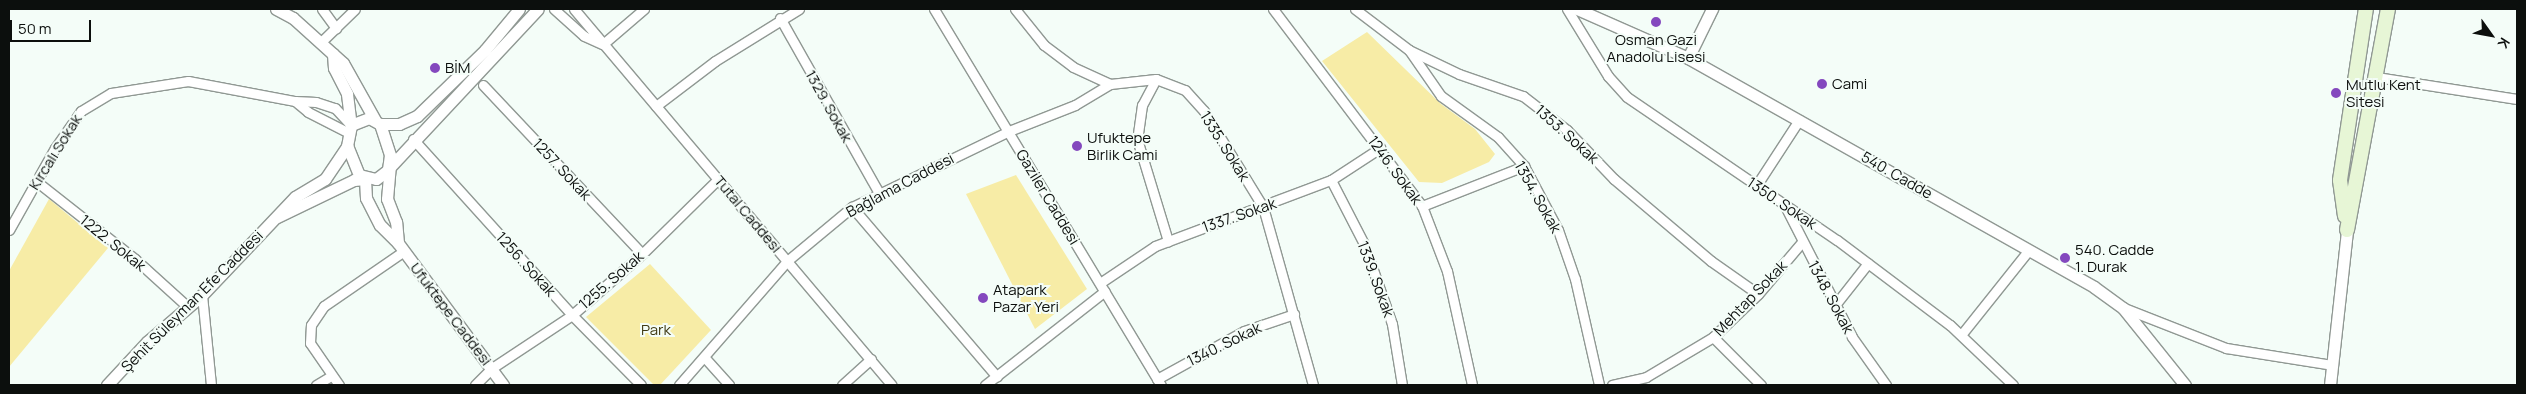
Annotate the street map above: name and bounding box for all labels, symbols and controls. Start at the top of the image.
scale bar [12,10,94,42]
north arrow [2466,10,2516,60]
marker: Osman Gazi Anadolu Lisesi [1650,16,1662,28]
text: 50 m [18,18,52,39]
place label: Osman Gazi Anadolu Lisesi [1606,30,1706,65]
text: K [2494,34,2515,52]
place label: BİM [445,59,470,77]
marker: BİM [429,62,441,74]
street label: 1329. Sokak [802,67,856,145]
place label: Cami [1832,75,1867,93]
place label: Mutlu Kent Sitesi [2346,75,2421,110]
marker: Cami [1816,78,1828,90]
marker: Mutlu Kent Sitesi [2330,87,2342,99]
street label: 1353. Sokak [1532,101,1602,167]
street label: 1335. Sokak [1196,108,1254,184]
street label: Kırcalı Sokak [25,111,85,193]
place label: Ufuktepe Birlik Cami [1087,128,1158,163]
street label: 1246. Sokak [1364,132,1426,208]
street label: 1257. Sokak [529,134,595,204]
marker: Ufuktepe Birlik Cami [1071,140,1083,152]
street label: Gaziler Caddesi [1012,146,1084,248]
street label: 540. Cadde [1858,147,1936,203]
street label: Bağlama Caddesi [843,149,957,221]
street label: 1354. Sokak [1511,158,1565,236]
street label: Tutal Caddesi [711,172,785,256]
street label: 1350. Sokak [1744,173,1820,233]
street label: 1337. Sokak [1200,194,1278,236]
street label: 1222. Sokak [76,211,150,275]
street label: Şehit Süleyman Efe Caddesi [117,226,267,376]
street label: 1256. Sokak [492,228,560,300]
street label: 1339. Sokak [1354,239,1398,319]
place label: 540. Cadde 1. Durak [2075,240,2154,275]
street label: 1255. Sokak [575,247,647,313]
marker: 540. Cadde 1. Durak [2059,252,2071,264]
street label: Mehtap Sokak [1710,257,1790,339]
street label: 1348. Sokak [1804,258,1858,336]
street label: Ufuktepe Caddesi [406,259,496,369]
place label: Atapark Pazar Yeri [993,280,1059,315]
marker: Atapark Pazar Yeri [977,292,989,304]
street label: 1340. Sokak [1184,318,1264,370]
park label: Park [641,321,671,339]

